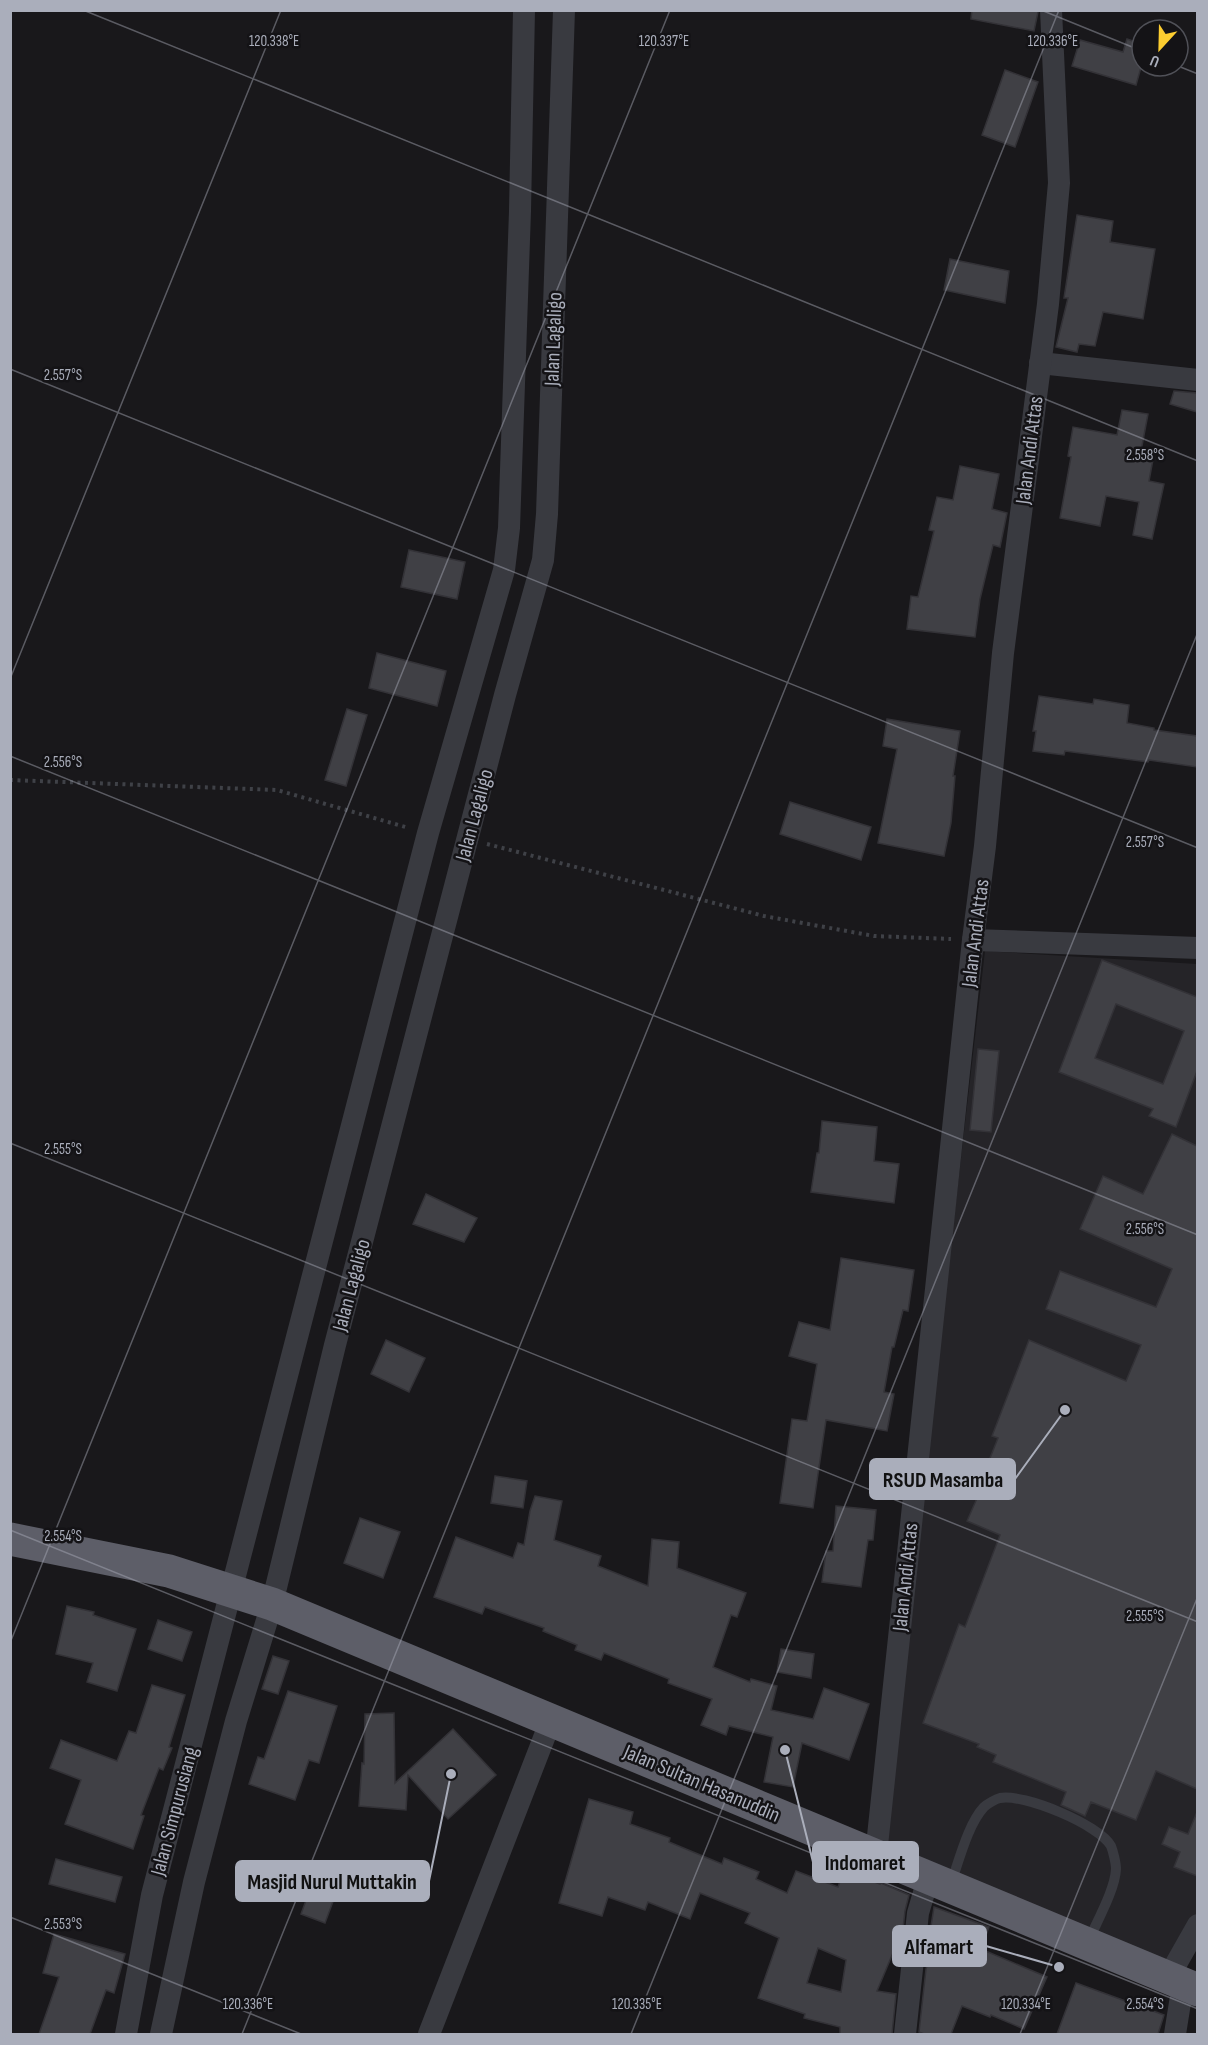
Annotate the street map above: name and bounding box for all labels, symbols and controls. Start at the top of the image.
north arrow [1130,18,1190,78]
text: 120.338°E [249,32,299,51]
text: 120.337°E [639,32,689,51]
text: 120.336°E [1028,32,1078,51]
text: U [1148,50,1162,71]
street label: Jalan Lagaligo [539,292,568,387]
text: 2.557°S [44,366,82,385]
street label: Jalan Andi Attas [1010,395,1049,506]
text: 2.558°S [1126,446,1164,465]
text: 2.556°S [44,753,82,772]
street label: Jalan Lagaligo [450,766,499,865]
text: 2.557°S [1126,833,1164,852]
street label: Jalan Andi Attas [956,878,995,989]
text: 2.555°S [44,1140,82,1159]
text: 2.556°S [1126,1220,1164,1239]
street label: Jalan Lagaligo [327,1236,376,1335]
callout: RSUD Masamba [870,1459,1015,1499]
text: RSUD Masamba [883,1467,1003,1494]
street label: Jalan Andi Attas [887,1522,924,1633]
text: 2.554°S [44,1527,82,1546]
text: 2.555°S [1126,1607,1164,1626]
street label: Jalan Sultan Hasanuddin [619,1739,784,1828]
street label: Jalan Simpurusiang [145,1744,204,1879]
callout: Indomaret [813,1842,918,1882]
text: Indomaret [825,1850,905,1877]
callout: Masjid Nurul Muttakin [236,1861,429,1901]
text: Masjid Nurul Muttakin [247,1869,417,1896]
text: 2.553°S [44,1915,82,1934]
callout: Alfamart [893,1926,986,1966]
text: Alfamart [904,1934,973,1961]
text: 120.336°E [223,1995,273,2014]
text: 120.335°E [612,1995,662,2014]
text: 120.334°E [1001,1995,1051,2014]
text: 2.554°S [1126,1995,1164,2014]

